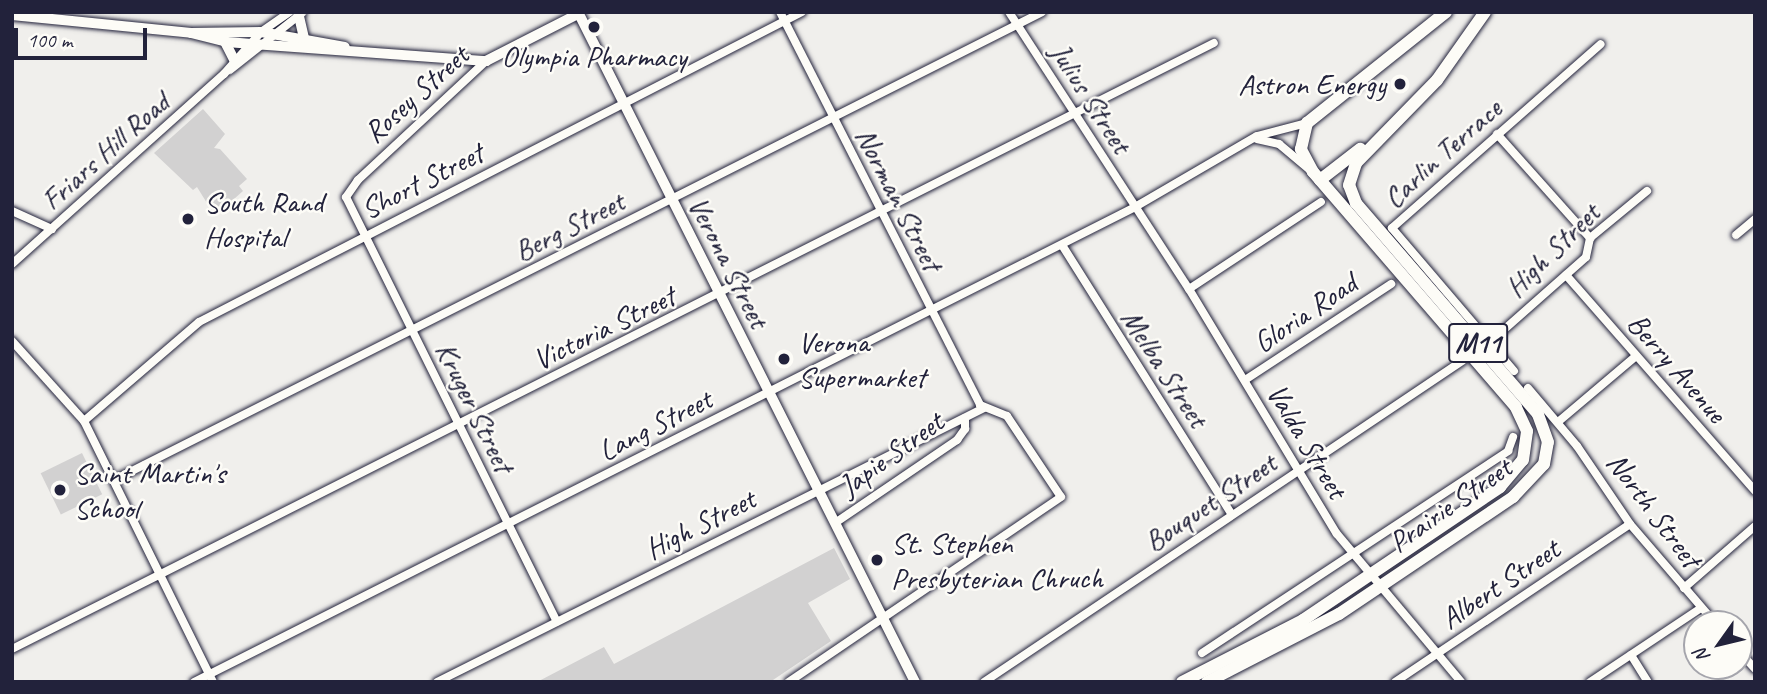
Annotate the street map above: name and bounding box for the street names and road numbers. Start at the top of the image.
street label: Julius Street [1042,36,1140,160]
street label: Rosey Street [356,37,476,151]
street label: Friars Hill Road [33,84,177,218]
street label: Carlin Terrace [1376,91,1508,215]
street label: Norman Street [848,121,950,277]
street label: Short Street [355,135,489,227]
street label: Berg Street [508,183,630,269]
street label: Verona Street [680,190,778,334]
street label: High Street [1497,195,1607,305]
street label: Gloria Road [1247,265,1363,361]
street label: Victoria Street [527,278,681,378]
street label: Melba Street [1113,302,1217,434]
street label: Berry Avenue [1620,306,1734,430]
road number: M11 [1446,318,1510,368]
street label: Kruger Street [428,336,522,478]
street label: Valda Street [1259,377,1355,505]
street label: Lang Street [592,381,718,469]
street label: Japie Street [831,404,951,504]
street label: Bouquet Street [1137,445,1283,559]
street label: North Street [1599,445,1709,575]
street label: Prairie Street [1381,450,1519,560]
street label: High Street [639,481,761,567]
street label: Albert Street [1433,531,1567,637]

